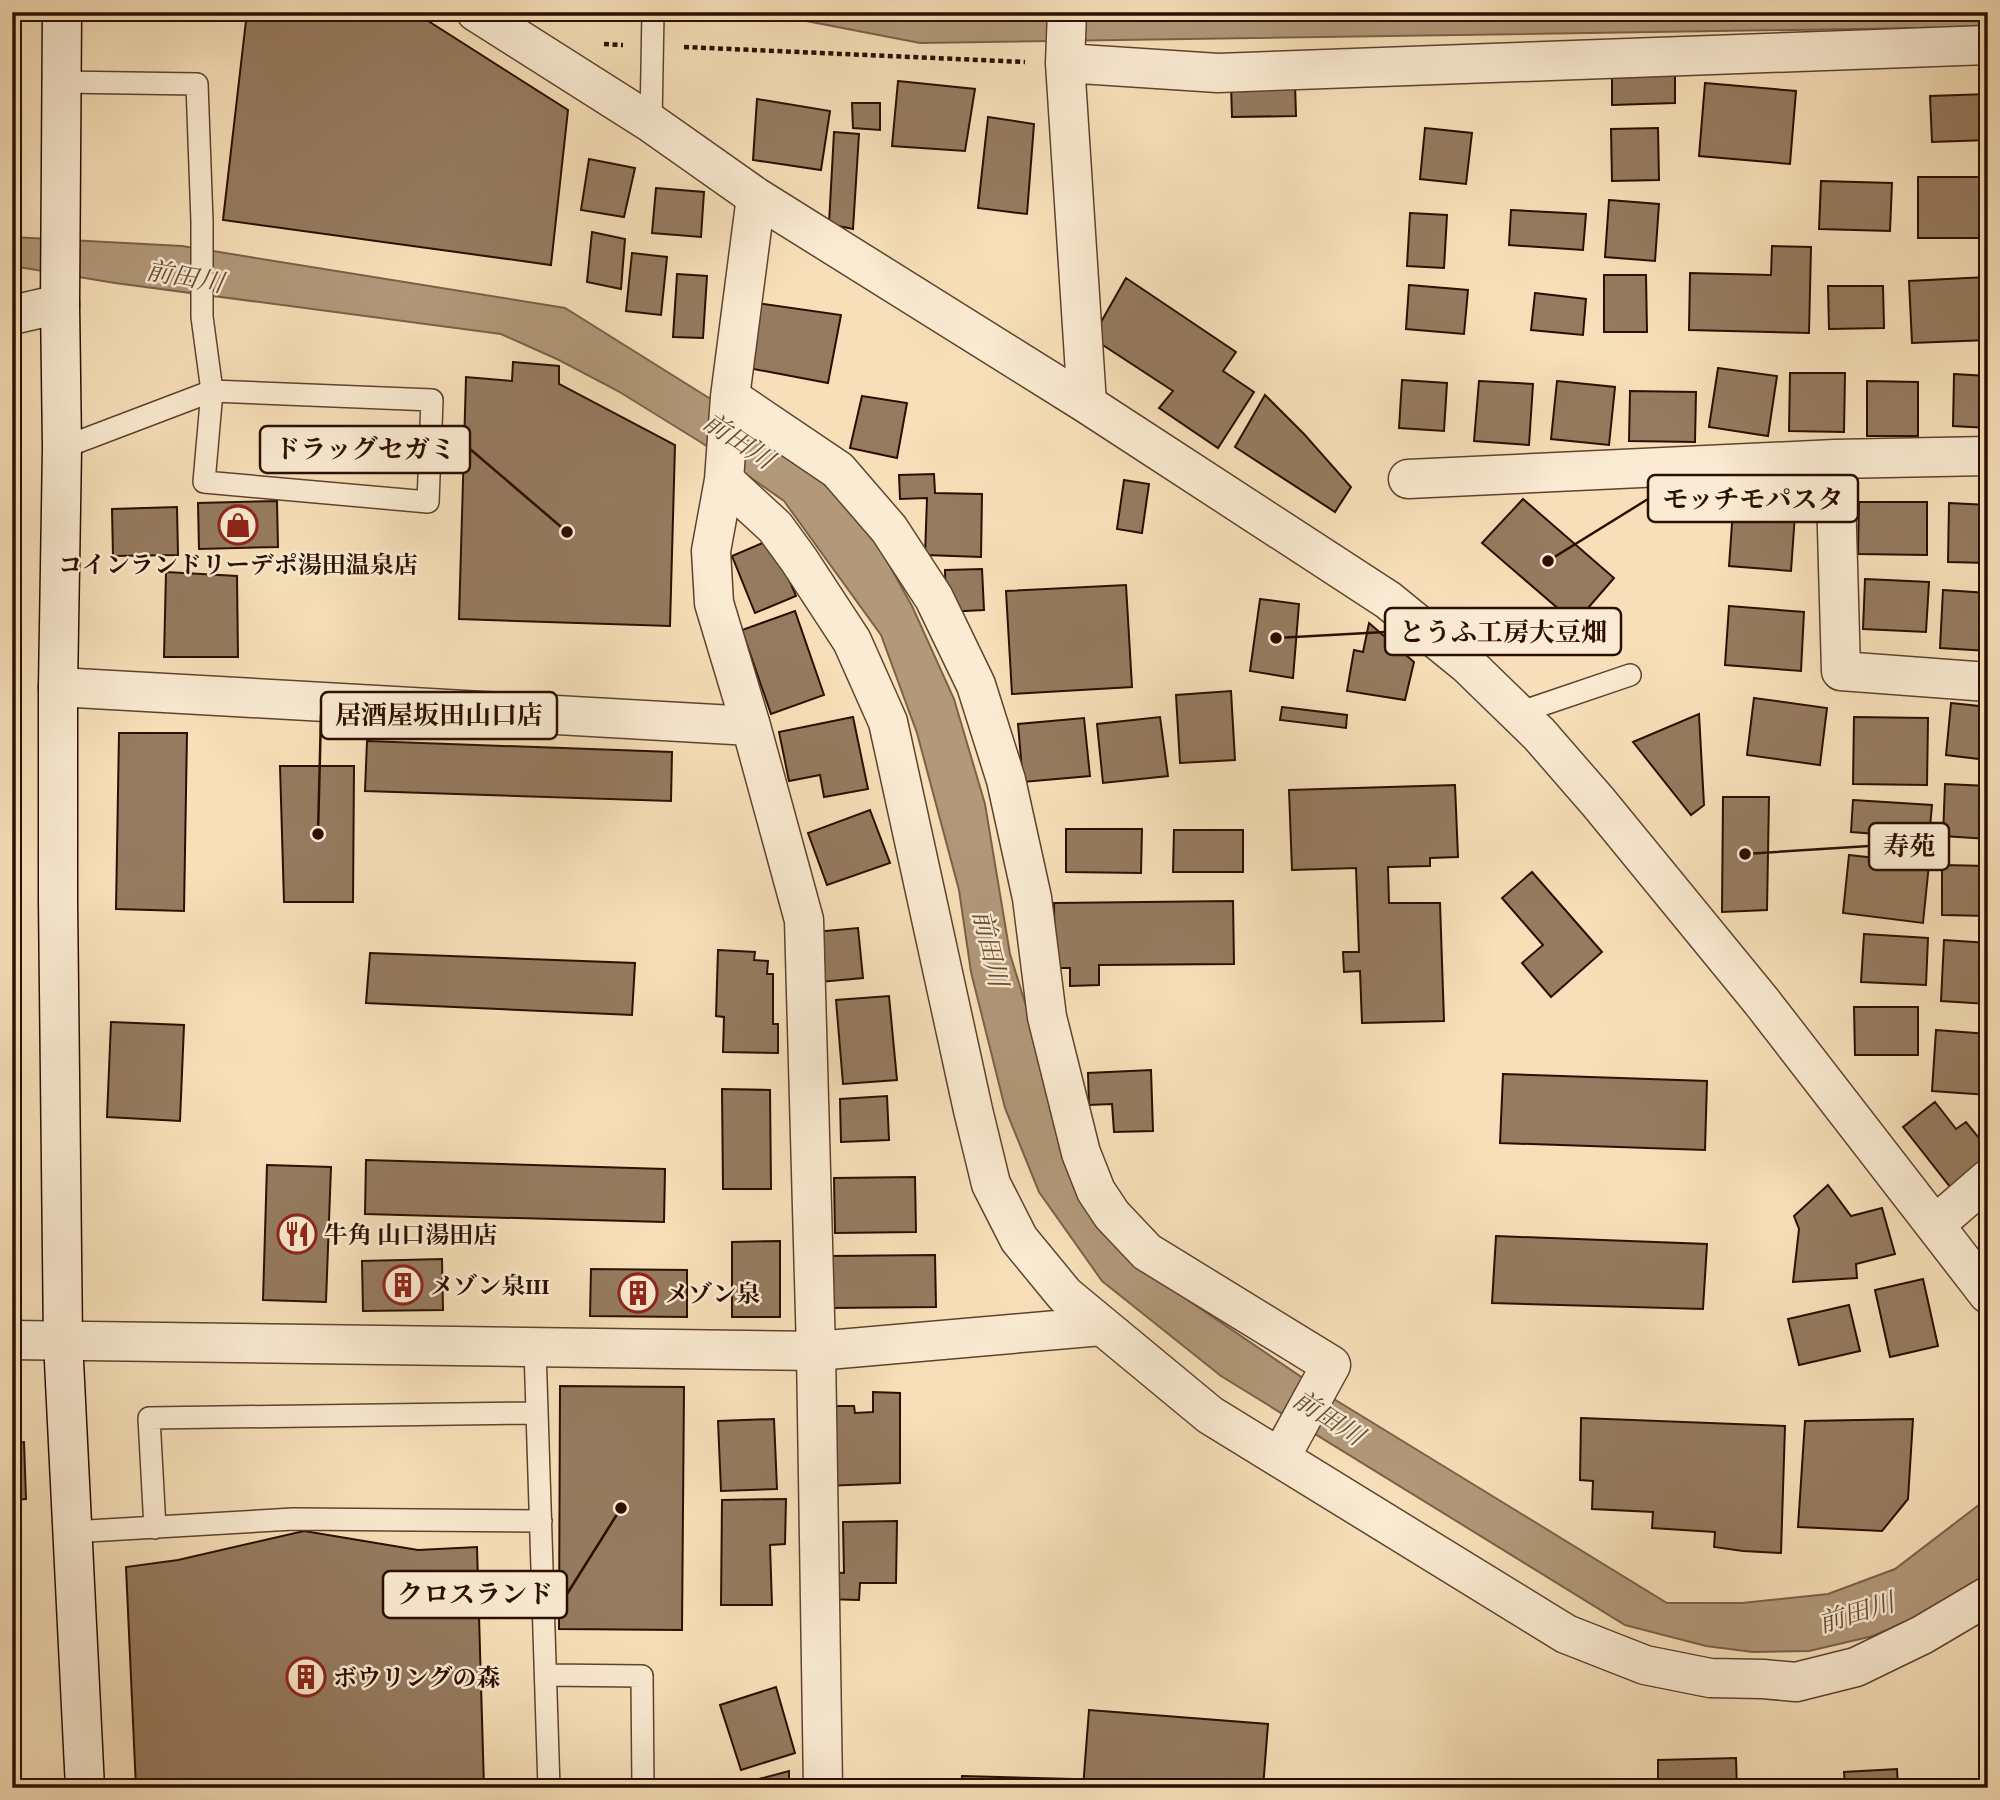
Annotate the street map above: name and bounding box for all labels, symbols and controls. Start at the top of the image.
water label: 前田川 [143,250,230,302]
water label: 前田川 [696,402,785,480]
callout: ドラッグセガミ [260,426,470,473]
text: ドラッグセガミ [274,429,456,468]
callout: モッチモパスタ [1648,475,1858,522]
text: モッチモパスタ [1662,479,1844,518]
shop icon: コインランドリーデポ湯田温泉店 [217,504,259,546]
place label: コインランドリーデポ湯田温泉店 [58,547,418,582]
callout: とうふ工房大豆畑 [1385,608,1621,655]
text: とうふ工房大豆畑 [1399,612,1607,651]
callout: 居酒屋坂田山口店 [321,692,557,739]
text: 居酒屋坂田山口店 [335,695,543,734]
callout: 寿苑 [1869,823,1949,870]
text: 寿苑 [1883,826,1935,865]
water label: 前田川 [963,906,1019,993]
restaurant icon: 牛角 山口湯田店 [276,1213,318,1255]
place label: 牛角 山口湯田店 [324,1217,497,1252]
building icon: メゾン泉III [382,1264,424,1306]
place label: メゾン泉III [430,1268,550,1303]
building icon: メゾン泉 [617,1272,659,1314]
place label: メゾン泉 [665,1276,760,1311]
water label: 前田川 [1286,1379,1375,1456]
callout: クロスランド [383,1571,567,1618]
text: クロスランド [397,1574,553,1613]
water label: 前田川 [1813,1581,1902,1642]
building icon: ボウリングの森 [285,1656,327,1698]
place label: ボウリングの森 [333,1660,501,1695]

